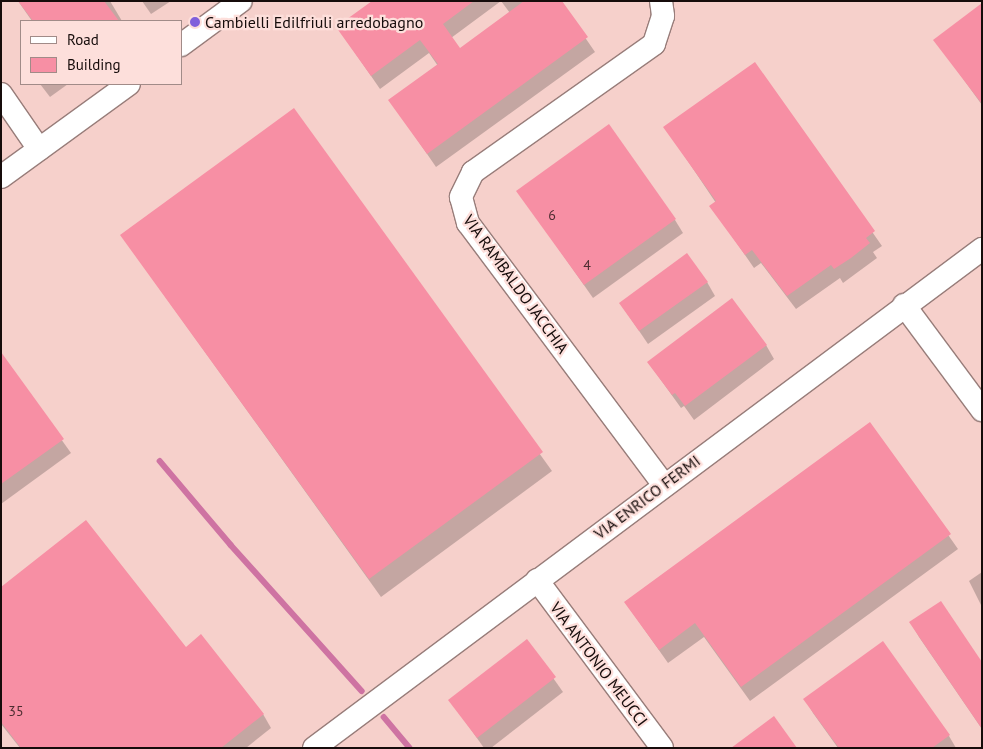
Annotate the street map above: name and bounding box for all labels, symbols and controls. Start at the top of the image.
place label: Cambielli Edilfriuli arredobagno [205,12,423,32]
marker: Cambielli Edilfriuli arredobagno [189,16,201,28]
legend [20,20,182,85]
text: Road [67,30,99,49]
text: Building [67,55,121,74]
house number: 6 [548,207,556,223]
street label: VIA RAMBALDO JACCHIA [459,211,573,357]
house number: 4 [583,257,591,273]
street label: VIA ENRICO FERMI [590,451,704,543]
street label: VIA ANTONIO MEUCCI [546,598,652,730]
house number: 35 [8,703,24,719]

